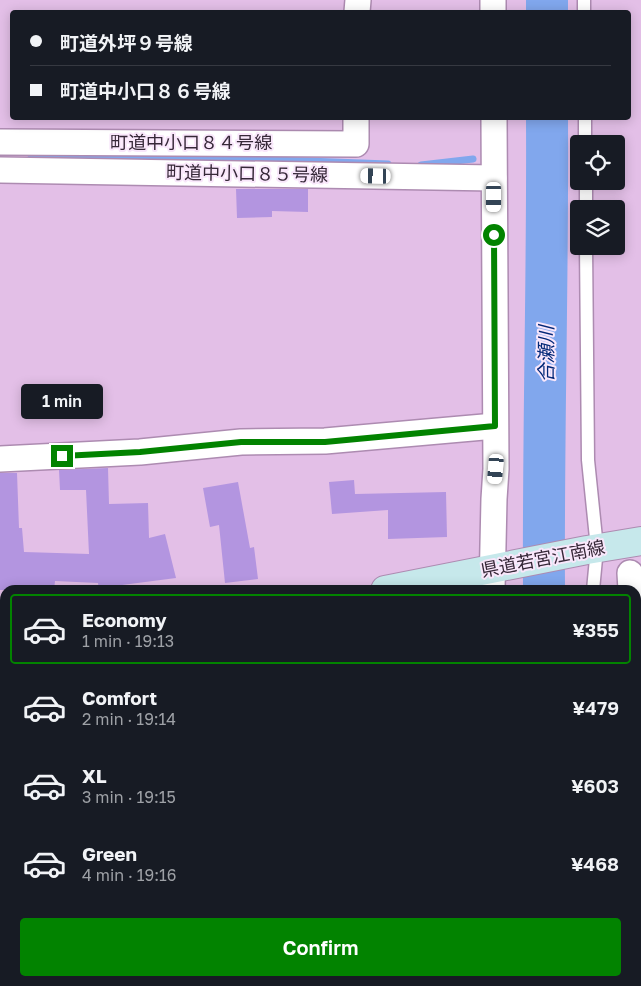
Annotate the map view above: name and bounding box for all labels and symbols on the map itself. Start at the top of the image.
street label: 町道中小口８４号線 [110,131,272,153]
street label: 町道中小口８５号線 [166,161,328,185]
car [360,168,391,184]
car [486,182,501,212]
route start [483,224,505,246]
water label: 合瀬川 [534,324,557,383]
callout: 1 min [21,384,103,418]
route end [51,445,73,467]
car [487,453,504,485]
street label: 県道若宮江南線 [479,535,607,581]

